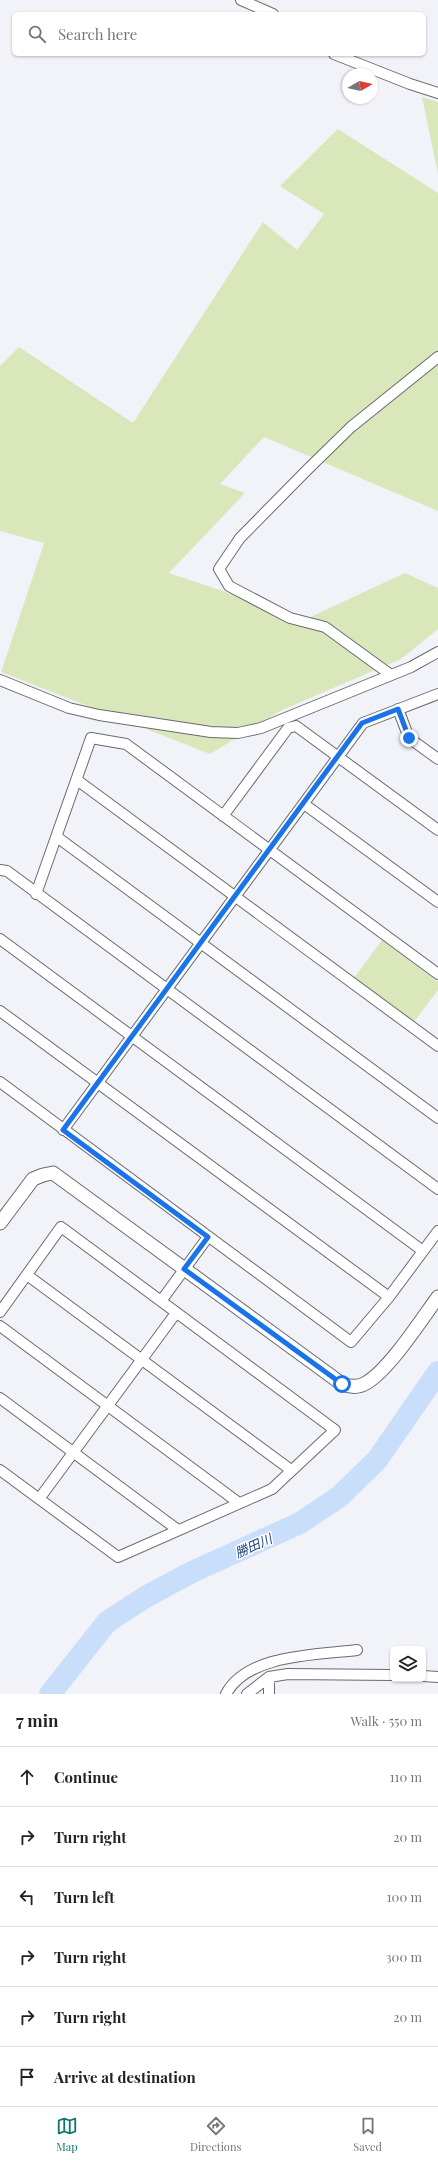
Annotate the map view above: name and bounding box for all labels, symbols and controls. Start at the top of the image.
search box [12,12,426,56]
icon: search [26,23,48,45]
text: Search here [58,24,137,44]
north arrow [342,68,378,104]
route end [400,729,418,747]
route start [333,1375,351,1393]
water label: 勝田川 [232,1528,276,1561]
map controls [390,1646,426,1682]
button: layers [390,1646,426,1682]
text: 7 min [16,1709,59,1731]
text: Walk · 550 m [350,1712,422,1729]
icon: ahead [16,1766,38,1788]
text: Continue [54,1767,118,1787]
text: 110 m [390,1768,422,1785]
icon: right [16,1826,38,1848]
text: Turn right [54,1827,127,1847]
text: 20 m [393,1828,422,1845]
icon: left [16,1886,38,1908]
text: Turn left [54,1887,115,1907]
text: 100 m [387,1888,422,1905]
icon: right [16,1946,38,1968]
text: Turn right [54,1947,127,1967]
text: 300 m [386,1948,422,1965]
icon: right [16,2006,38,2028]
text: Turn right [54,2007,127,2027]
text: 20 m [393,2008,422,2025]
icon: arrive [16,2066,38,2088]
text: Arrive at destination [54,2067,196,2087]
tab: Map [56,2115,78,2154]
tab: Directions [190,2115,241,2154]
tab: Saved [353,2115,382,2154]

